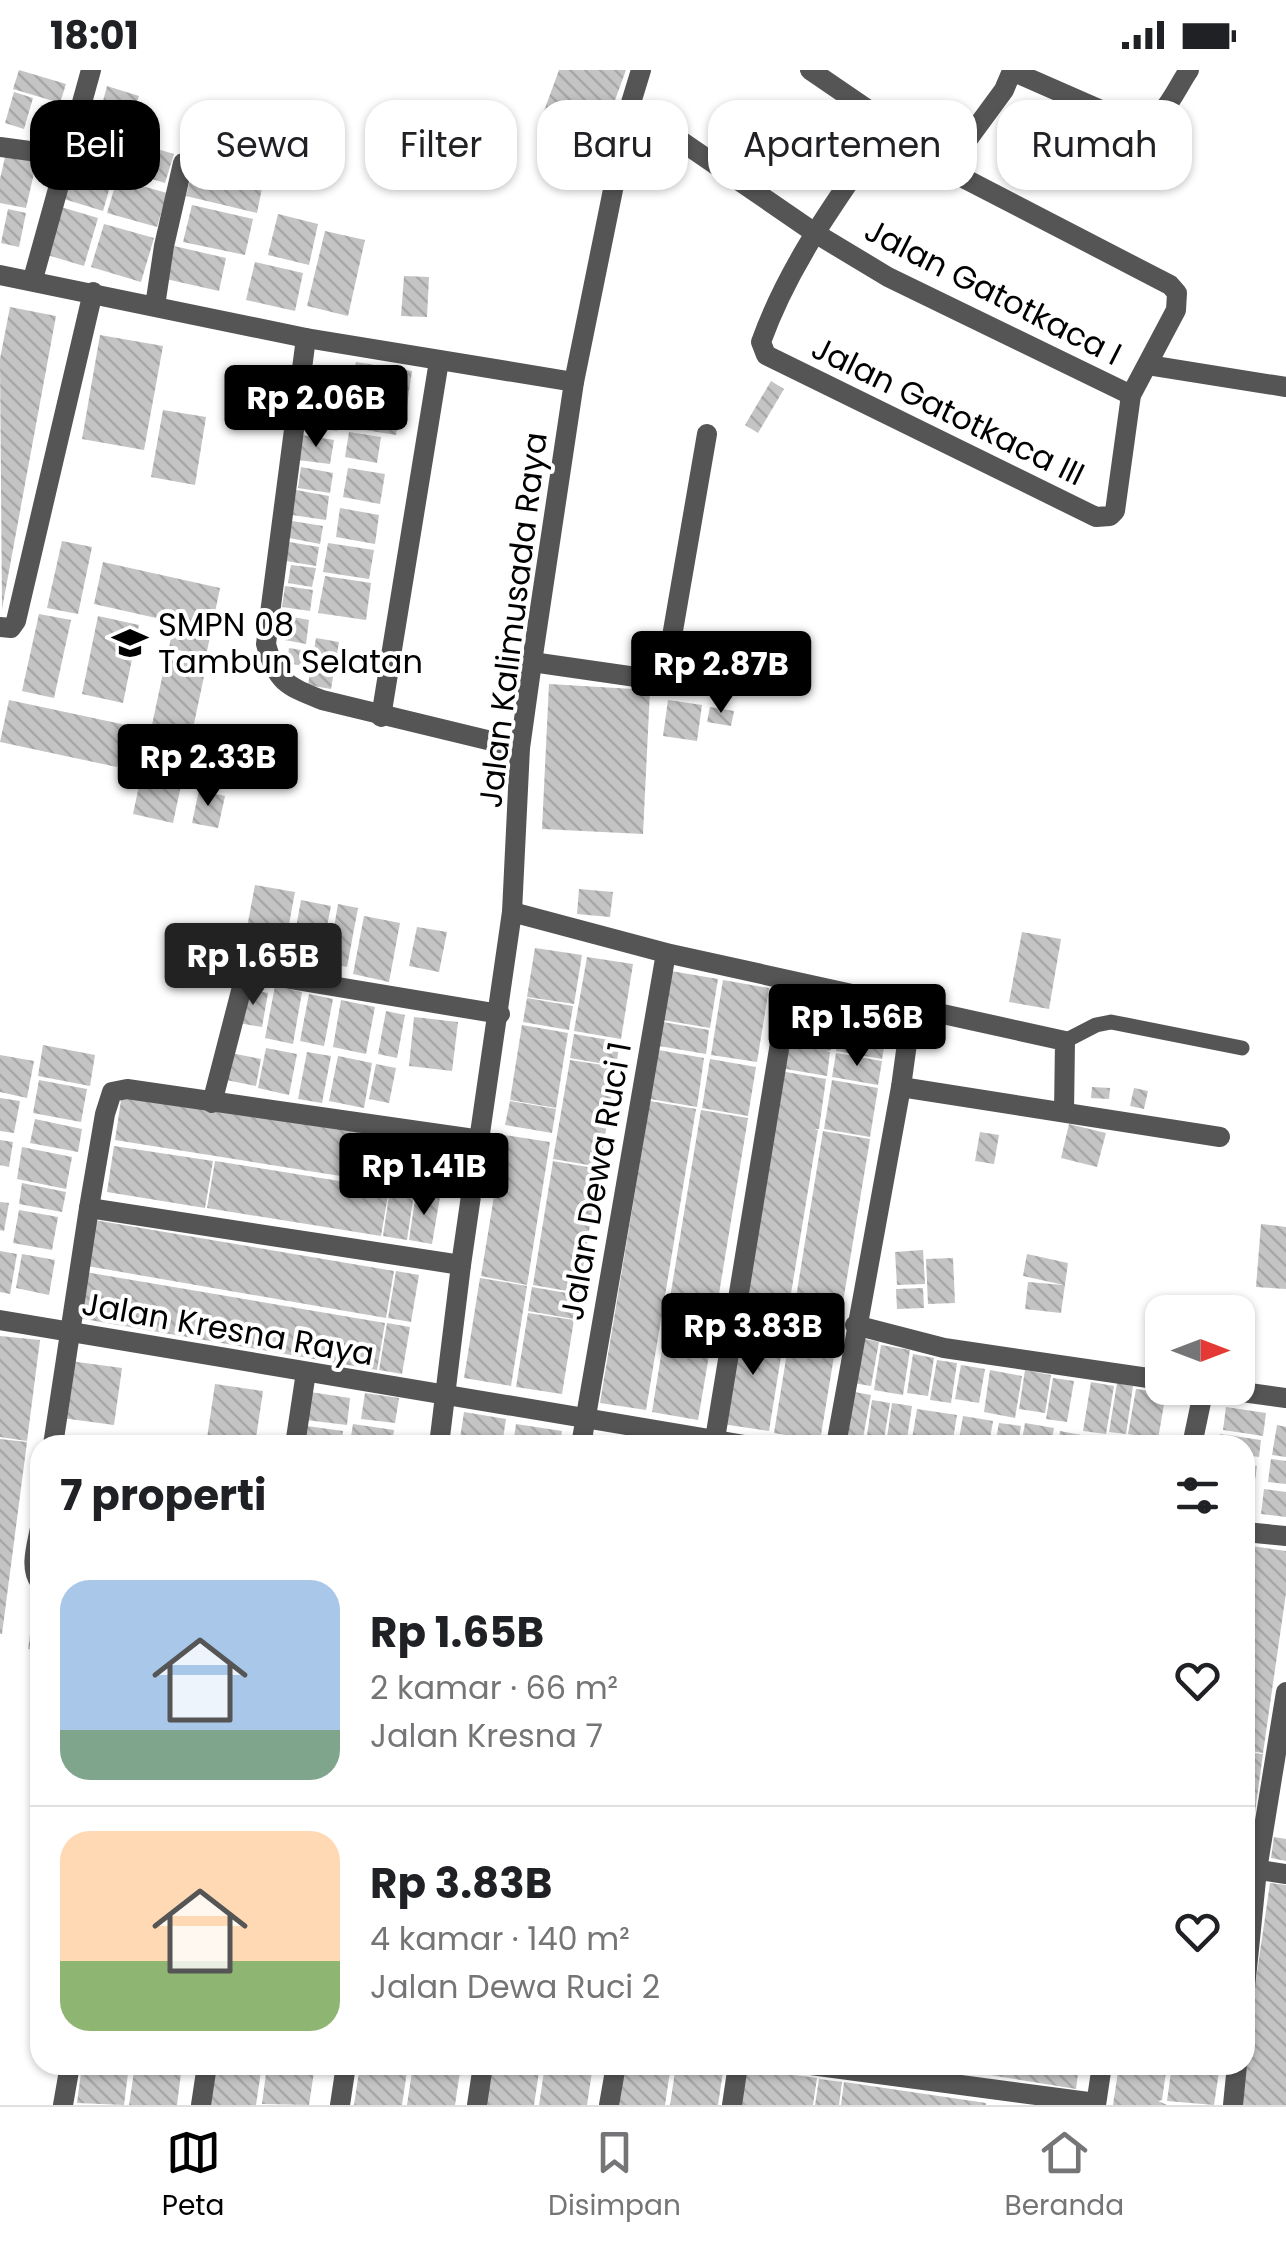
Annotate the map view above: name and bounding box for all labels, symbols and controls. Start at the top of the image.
text: 18:01 [50,9,139,62]
chip: Beli [30,100,160,190]
chip: Sewa [180,100,345,190]
chip: Filter [365,100,517,190]
chip: Baru [537,100,688,190]
chip: Apartemen [708,100,977,190]
chip: Rumah [997,100,1192,190]
street label: Jalan Gatotkaca I [857,207,1130,376]
street label: Jalan Gatotkaca III [804,325,1092,496]
pin: Rp 2.06B [213,365,419,450]
text: Rp 2.06B [246,375,386,420]
street label: Jalan Kalimusada Raya [467,430,558,810]
place label: SMPN 08 Tambun Selatan [158,602,423,684]
school or university icon: SMPN 08 Tambun Selatan [111,624,149,662]
pin: Rp 2.87B [618,631,824,716]
text: Rp 2.87B [653,641,789,686]
pin: Rp 2.33B [105,724,311,809]
text: Rp 2.33B [140,734,276,779]
pin: Rp 1.65B [150,923,356,1008]
text: Rp 1.65B [187,933,319,978]
pin: Rp 1.56B [754,984,960,1069]
text: Rp 1.56B [791,994,923,1039]
street label: Jalan Dewa Ruci 1 [549,1038,642,1324]
pin: Rp 1.41B [321,1133,527,1218]
text: Rp 1.41B [361,1143,487,1188]
street label: Jalan Kresna Raya [78,1281,378,1376]
pin: Rp 3.83B [650,1293,856,1378]
north arrow [1145,1295,1255,1405]
map controls [1145,1295,1255,1405]
text: Rp 3.83B [684,1303,822,1348]
text: 7 properti [60,1466,266,1525]
icon: filters [1170,1468,1225,1523]
text: Rp 1.65B [370,1603,544,1662]
icon: home [140,1620,260,1740]
icon: heart [1170,1653,1225,1708]
text: 2 kamar · 66 m² [370,1665,618,1710]
text: Jalan Kresna 7 [370,1713,603,1758]
text: Rp 3.83B [370,1854,552,1913]
icon: home [140,1871,260,1991]
icon: heart [1170,1904,1225,1959]
text: 4 kamar · 140 m² [370,1916,630,1961]
text: Jalan Dewa Ruci 2 [370,1964,660,2009]
tab: Peta [162,2125,225,2227]
tab: Disimpan [548,2125,681,2227]
tab: Beranda [1005,2125,1124,2227]

